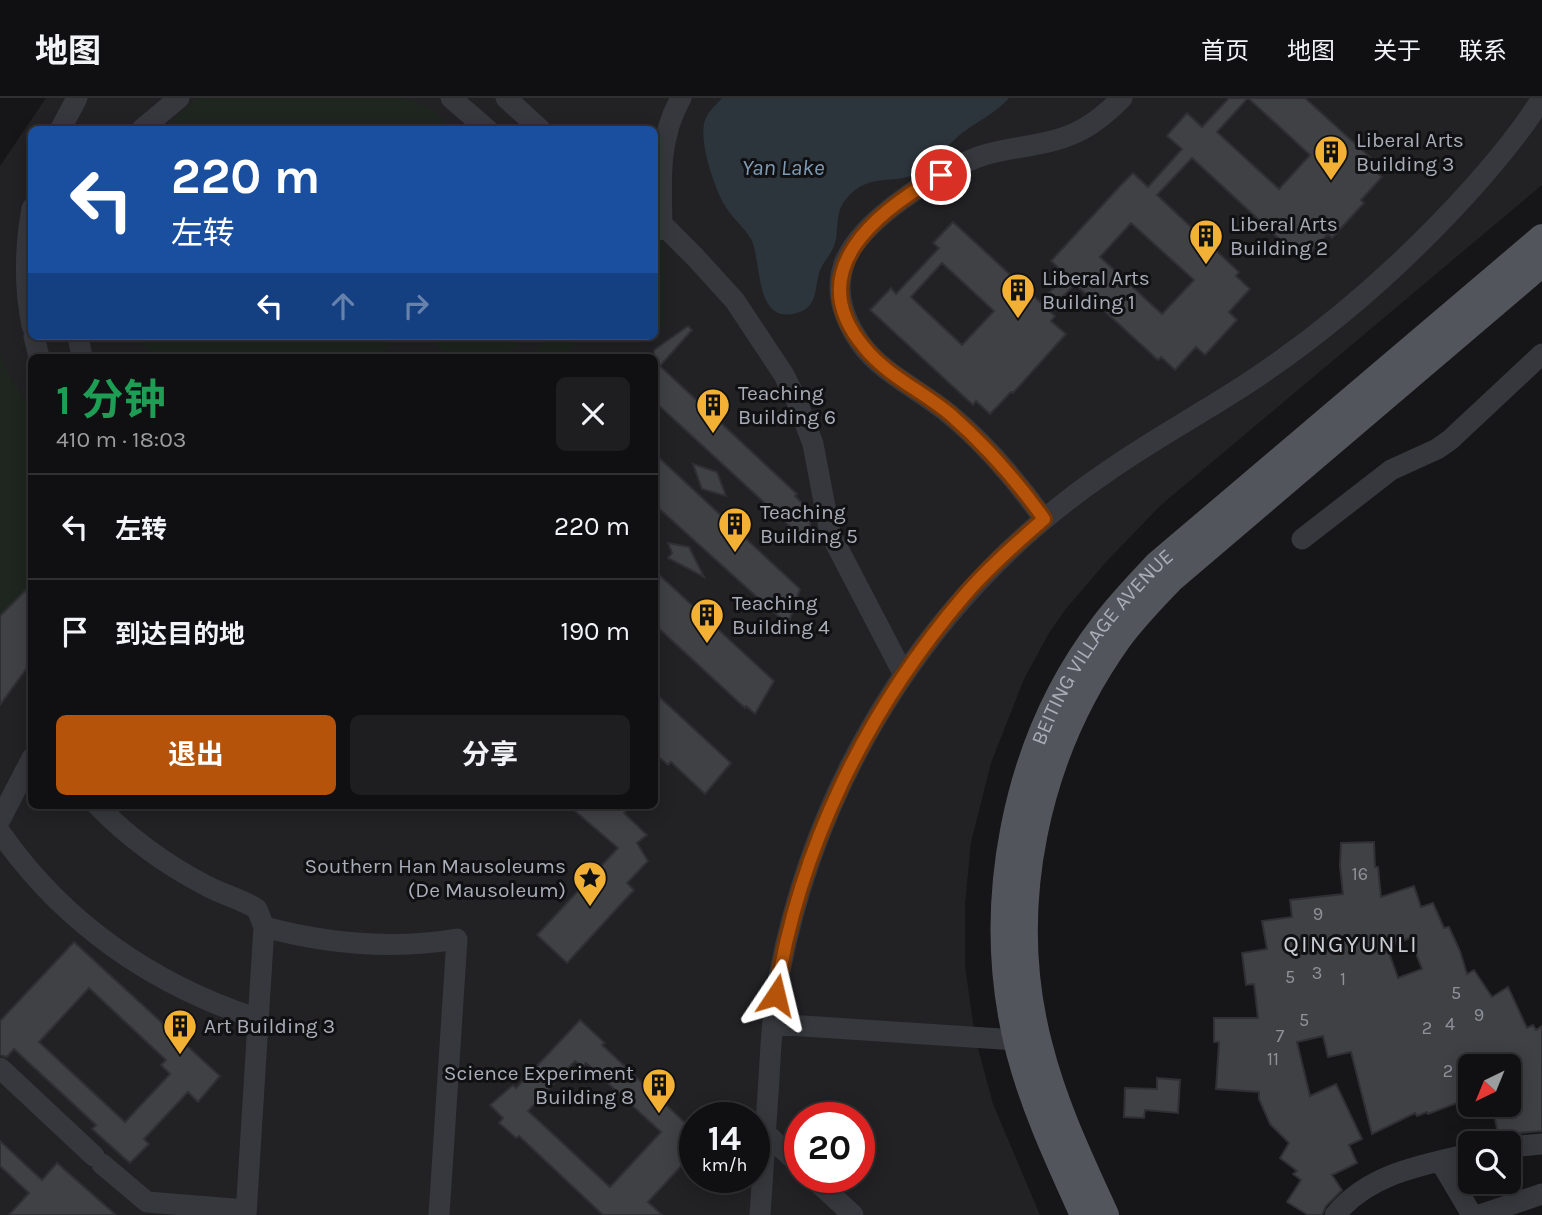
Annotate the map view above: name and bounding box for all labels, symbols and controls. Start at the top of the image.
text: 地图 [35,32,101,70]
text: 首页 [1201,37,1249,65]
text: 地图 [1287,37,1335,65]
text: 关于 [1373,37,1421,65]
text: 联系 [1459,37,1507,65]
place label: Liberal Arts Building 3 [1356,128,1464,176]
building icon: Liberal Arts Building 3 [1312,133,1350,182]
pin [911,145,971,205]
text: 220 m [171,148,320,205]
icon: left [56,154,147,245]
water label: Yan Lake [742,154,825,181]
icon: arrive [922,156,960,194]
place label: Liberal Arts Building 2 [1230,212,1338,260]
text: 左转 [171,215,235,252]
building icon: Liberal Arts Building 2 [1187,217,1225,266]
place label: Liberal Arts Building 1 [1042,266,1150,314]
building icon: Liberal Arts Building 1 [999,271,1037,320]
icon: left [251,287,289,325]
icon: ahead [324,287,362,325]
icon: right [397,287,435,325]
text: 1 分钟 [56,375,166,425]
button: close [556,377,630,451]
place label: Teaching Building 6 [738,381,836,429]
building icon: Teaching Building 6 [694,386,732,435]
text: 410 m · 18:03 [56,426,186,453]
place label: Teaching Building 5 [760,500,858,548]
building icon: Teaching Building 5 [716,505,754,554]
icon: left [56,508,94,546]
text: 220 m [554,511,630,542]
text: 左转 [115,514,167,545]
street label: BEITING VILLAGE AVENUE [1026,544,1178,748]
place label: Teaching Building 4 [732,591,830,639]
building icon: Teaching Building 4 [688,596,726,645]
icon: arrive [56,613,94,651]
text: 190 m [560,616,630,647]
text: 到达目的地 [115,619,245,650]
button: 退出 [56,715,336,795]
button: 分享 [350,715,630,795]
place label: Southern Han Mausoleums (De Mausoleum) [305,854,566,902]
place icon: Southern Han Mausoleums (De Mausoleum) [571,859,609,908]
house number: 16 [1352,863,1368,885]
house number: 9 [1313,903,1323,925]
district label: QINGYUNLI [1283,930,1419,958]
position arrow [739,958,813,1032]
house number: 3 [1312,962,1322,984]
house number: 5 [1285,966,1295,988]
house number: 1 [1340,968,1346,990]
house number: 5 [1451,982,1461,1004]
house number: 9 [1474,1004,1484,1026]
building icon: Art Building 3 [161,1007,199,1056]
house number: 5 [1299,1009,1309,1031]
house number: 4 [1445,1013,1455,1035]
place label: Art Building 3 [204,1014,335,1038]
house number: 2 [1422,1017,1432,1039]
house number: 7 [1276,1025,1285,1047]
house number: 11 [1267,1048,1279,1070]
north arrow [1458,1054,1521,1116]
map controls [1458,1054,1521,1194]
house number: 2 [1443,1060,1453,1082]
place label: Science Experiment Building 8 [444,1061,634,1109]
building icon: Science Experiment Building 8 [640,1066,678,1115]
speed limit sign: 20 [784,1102,875,1193]
text: 14 [708,1118,741,1159]
button: search [1458,1131,1521,1194]
text: km/h [702,1154,747,1176]

